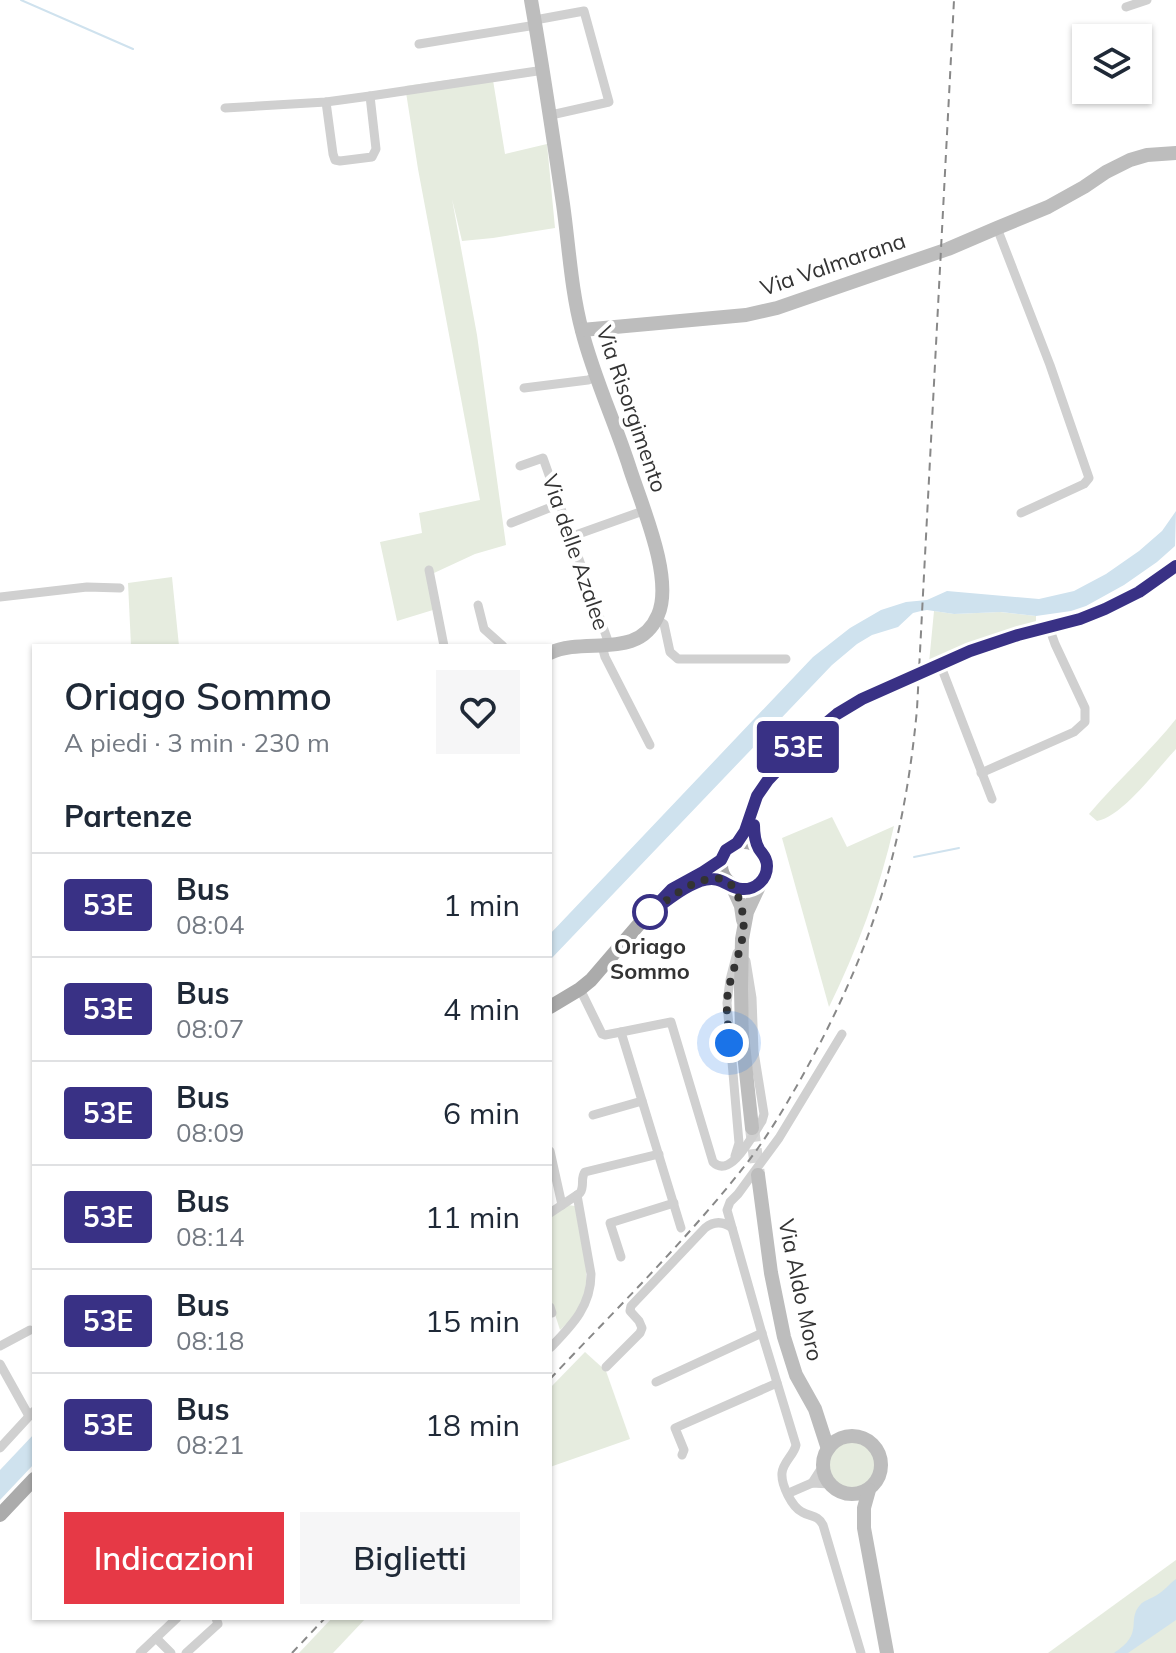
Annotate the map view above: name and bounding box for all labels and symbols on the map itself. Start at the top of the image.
street label: Via Valmarana [757,226,909,302]
street label: Via Risorgimento [590,322,674,496]
street label: Via delle Azalee [536,471,616,633]
line badge: 53E [752,721,844,773]
marker: Oriago Sommo [633,895,667,929]
place label: Oriago Sommo [610,932,690,985]
your location [709,1023,749,1063]
street label: Via Aldo Moro [772,1217,830,1363]

